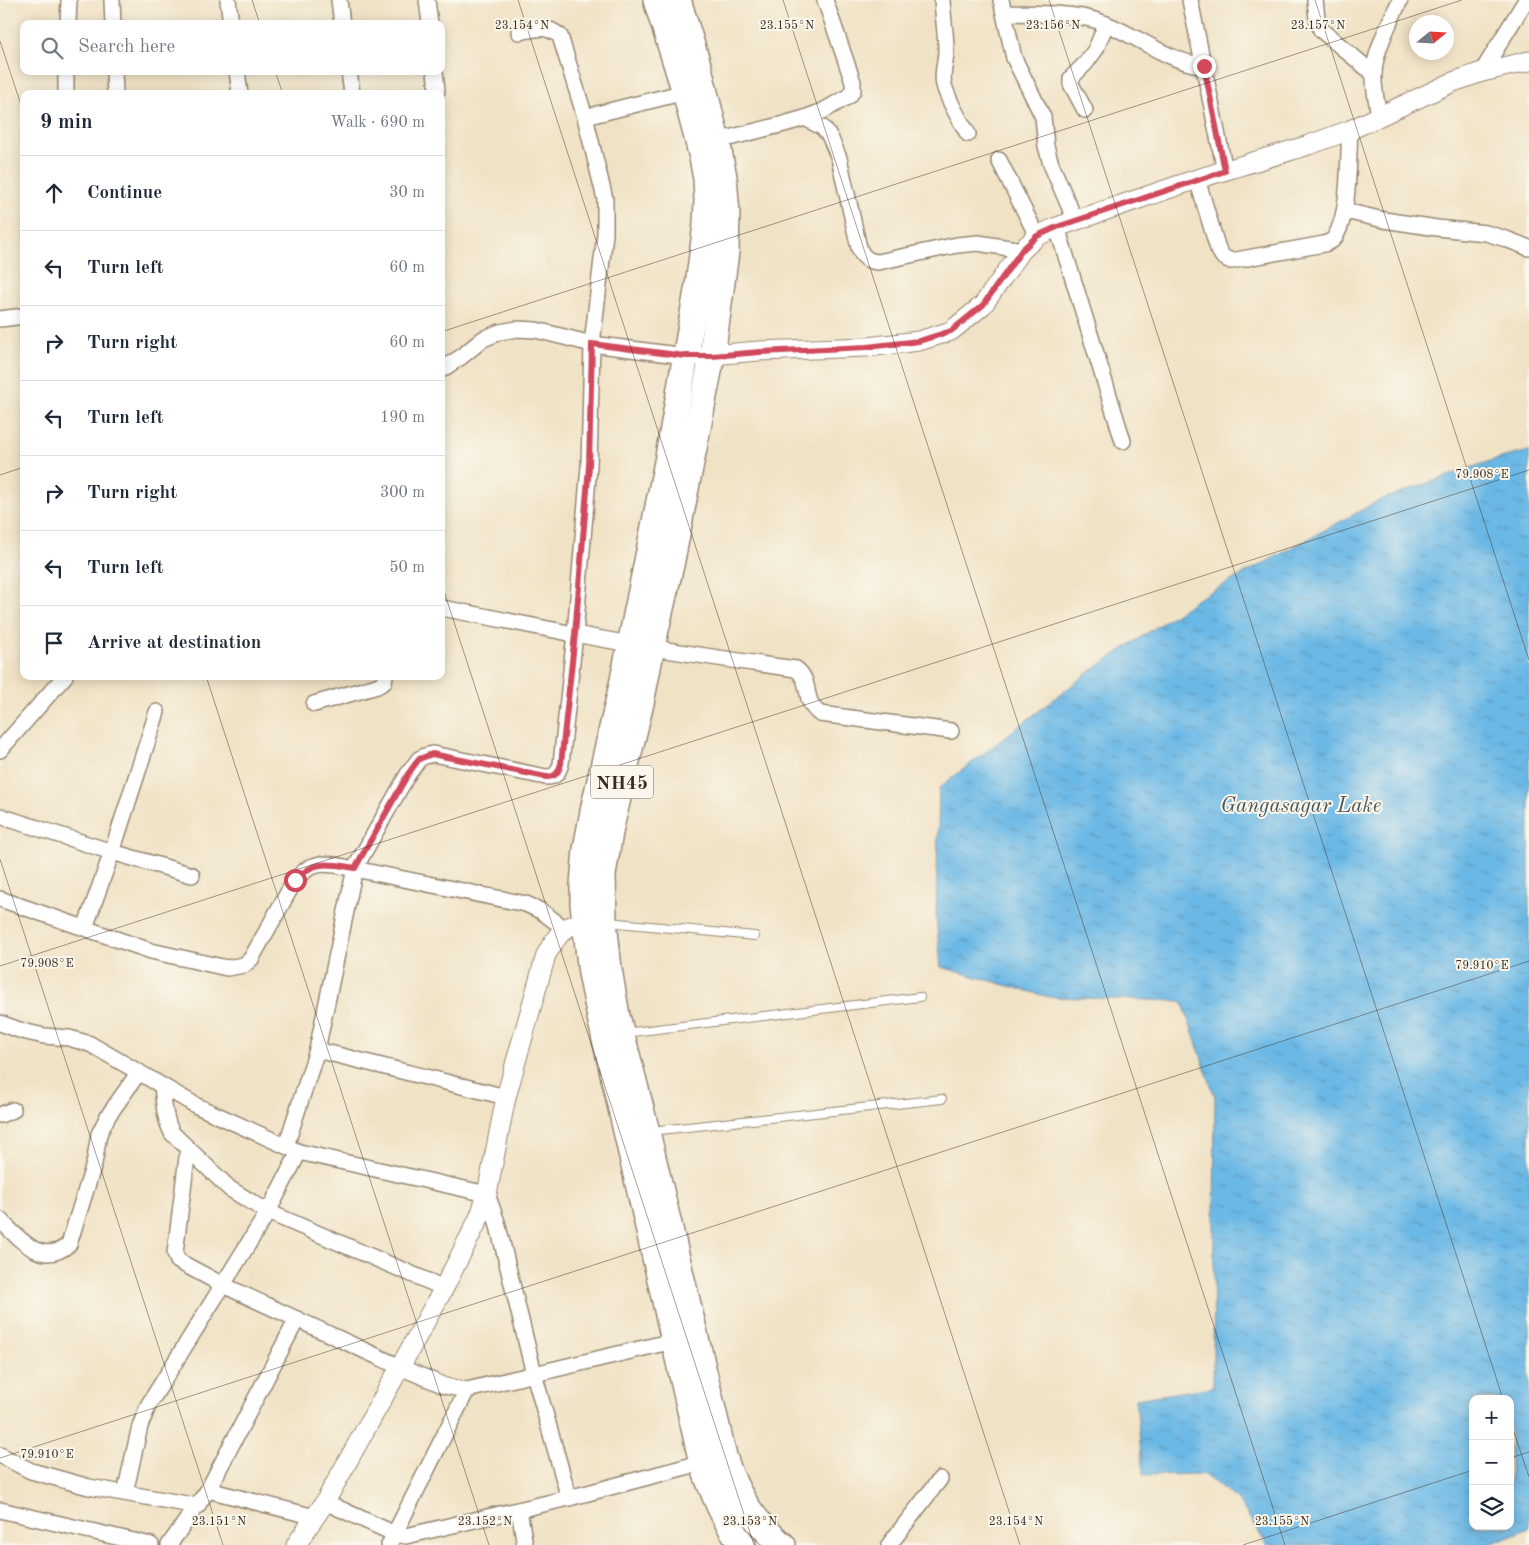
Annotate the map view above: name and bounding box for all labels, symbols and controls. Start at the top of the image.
north arrow [1409,15,1454,60]
text: 23.154°N [495,19,549,32]
text: 23.155°N [760,19,814,32]
text: 23.156°N [1026,19,1080,32]
text: 23.157°N [1291,19,1345,32]
search box [20,20,445,75]
icon: search [38,34,66,62]
text: Search here [78,38,175,57]
route end [1193,55,1216,78]
text: 9 min [40,112,93,133]
text: Walk · 690 m [330,115,425,131]
icon: ahead [40,179,68,207]
text: Continue [87,184,162,203]
text: 30 m [389,185,425,201]
icon: left [40,254,68,282]
text: Turn left [87,259,164,278]
text: 60 m [389,260,425,276]
icon: right [40,329,68,357]
text: Turn right [87,334,177,353]
text: 60 m [389,335,425,351]
icon: left [40,404,68,432]
text: Turn left [87,409,164,428]
text: 190 m [380,410,425,426]
text: 79.908°E [1455,469,1509,481]
icon: right [40,479,68,507]
text: Turn right [87,484,177,503]
text: 300 m [380,485,425,501]
icon: left [40,554,68,582]
text: Turn left [87,559,164,578]
text: 50 m [389,560,425,576]
icon: arrive [40,629,68,657]
text: Arrive at destination [87,634,261,653]
road number: NH45 [591,766,653,799]
water label: Gangasagar Lake [1221,796,1381,817]
route start [284,869,307,892]
text: 79.908°E [20,958,74,970]
text: 79.910°E [1455,960,1509,972]
map controls [1469,1395,1514,1530]
button: + [1469,1395,1514,1440]
button: − [1469,1440,1514,1485]
text: 79.910°E [20,1449,74,1461]
button: layers [1469,1485,1514,1530]
text: 23.151°N [192,1515,246,1528]
text: 23.152°N [458,1515,512,1528]
text: 23.153°N [723,1515,777,1528]
text: 23.154°N [989,1515,1043,1528]
text: 23.155°N [1255,1515,1309,1528]

